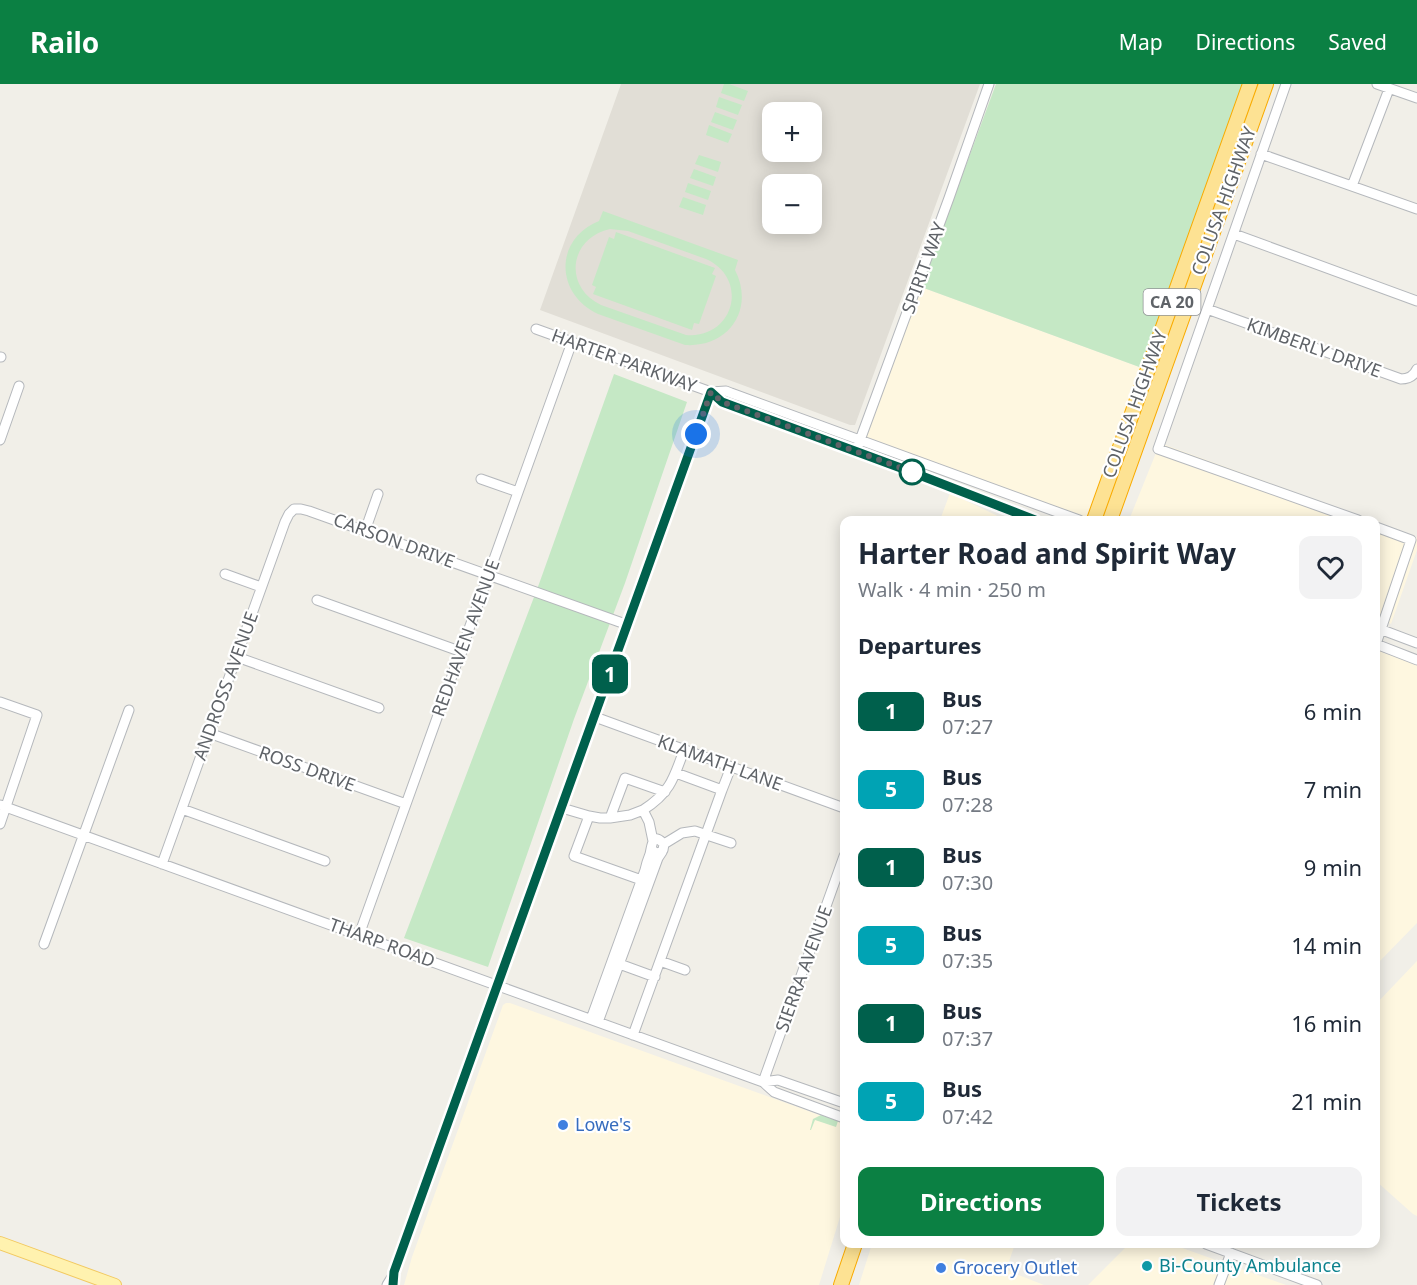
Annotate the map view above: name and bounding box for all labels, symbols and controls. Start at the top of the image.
text: Railo [30,23,99,61]
text: Map [1119,28,1163,56]
text: Directions [1196,28,1295,56]
text: Saved [1328,28,1387,56]
map controls [762,102,822,234]
button: + [762,102,822,162]
street label: COLUSA HIGHWAY [1185,122,1261,278]
button: − [762,174,822,234]
street label: SPIRIT WAY [895,218,951,317]
road number: CA 20 [1144,289,1200,315]
street label: KIMBERLY DRIVE [1244,312,1385,383]
street label: HARTER PARKWAY [549,323,701,398]
street label: COLUSA HIGHWAY [1096,325,1172,481]
your location [681,419,711,449]
unlabelled marker [899,459,925,485]
street label: CARSON DRIVE [330,507,458,573]
text: Harter Road and Spirit Way [858,534,1236,572]
button: heart [1299,536,1362,599]
street label: REDHAVEN AVENUE [425,556,505,720]
text: Walk · 4 min · 250 m [858,576,1046,603]
street label: ANDROSS AVENUE [187,608,263,763]
text: Departures [858,630,982,660]
line badge: 1 [590,654,630,694]
text: 1 [604,660,616,688]
text: Bus [942,683,982,713]
text: 6 min [1304,696,1362,726]
text: 1 [885,697,897,725]
text: 07:27 [942,713,993,740]
street label: KLAMATH LANE [655,728,786,796]
street label: ROSS DRIVE [256,740,359,797]
text: Bus [942,761,982,791]
text: 7 min [1304,774,1362,804]
text: 5 [885,775,897,803]
text: 07:28 [942,791,993,818]
text: Bus [942,839,982,869]
text: 9 min [1304,852,1362,882]
text: 1 [885,853,897,881]
text: 07:30 [942,869,993,896]
street label: SIERRA AVENUE [769,902,837,1035]
street label: THARP ROAD [326,912,439,972]
text: Bus [942,917,982,947]
text: 14 min [1291,930,1362,960]
text: 5 [885,931,897,959]
text: 07:35 [942,947,993,974]
text: Bus [942,995,982,1025]
text: 16 min [1291,1008,1362,1038]
text: 1 [885,1009,897,1037]
text: 07:37 [942,1025,993,1052]
text: Bus [942,1073,982,1103]
text: 21 min [1291,1086,1362,1116]
text: 5 [885,1087,897,1115]
text: 07:42 [942,1103,993,1130]
place label: Lowe's [575,1112,631,1136]
marker: Lowe's [556,1118,570,1132]
button: Directions [858,1167,1104,1236]
button: Tickets [1116,1167,1362,1236]
place label: Bi-County Ambulance [1159,1253,1341,1277]
place label: Grocery Outlet [953,1255,1078,1279]
marker: Bi-County Ambulance [1140,1259,1154,1273]
marker: Grocery Outlet [934,1261,948,1275]

